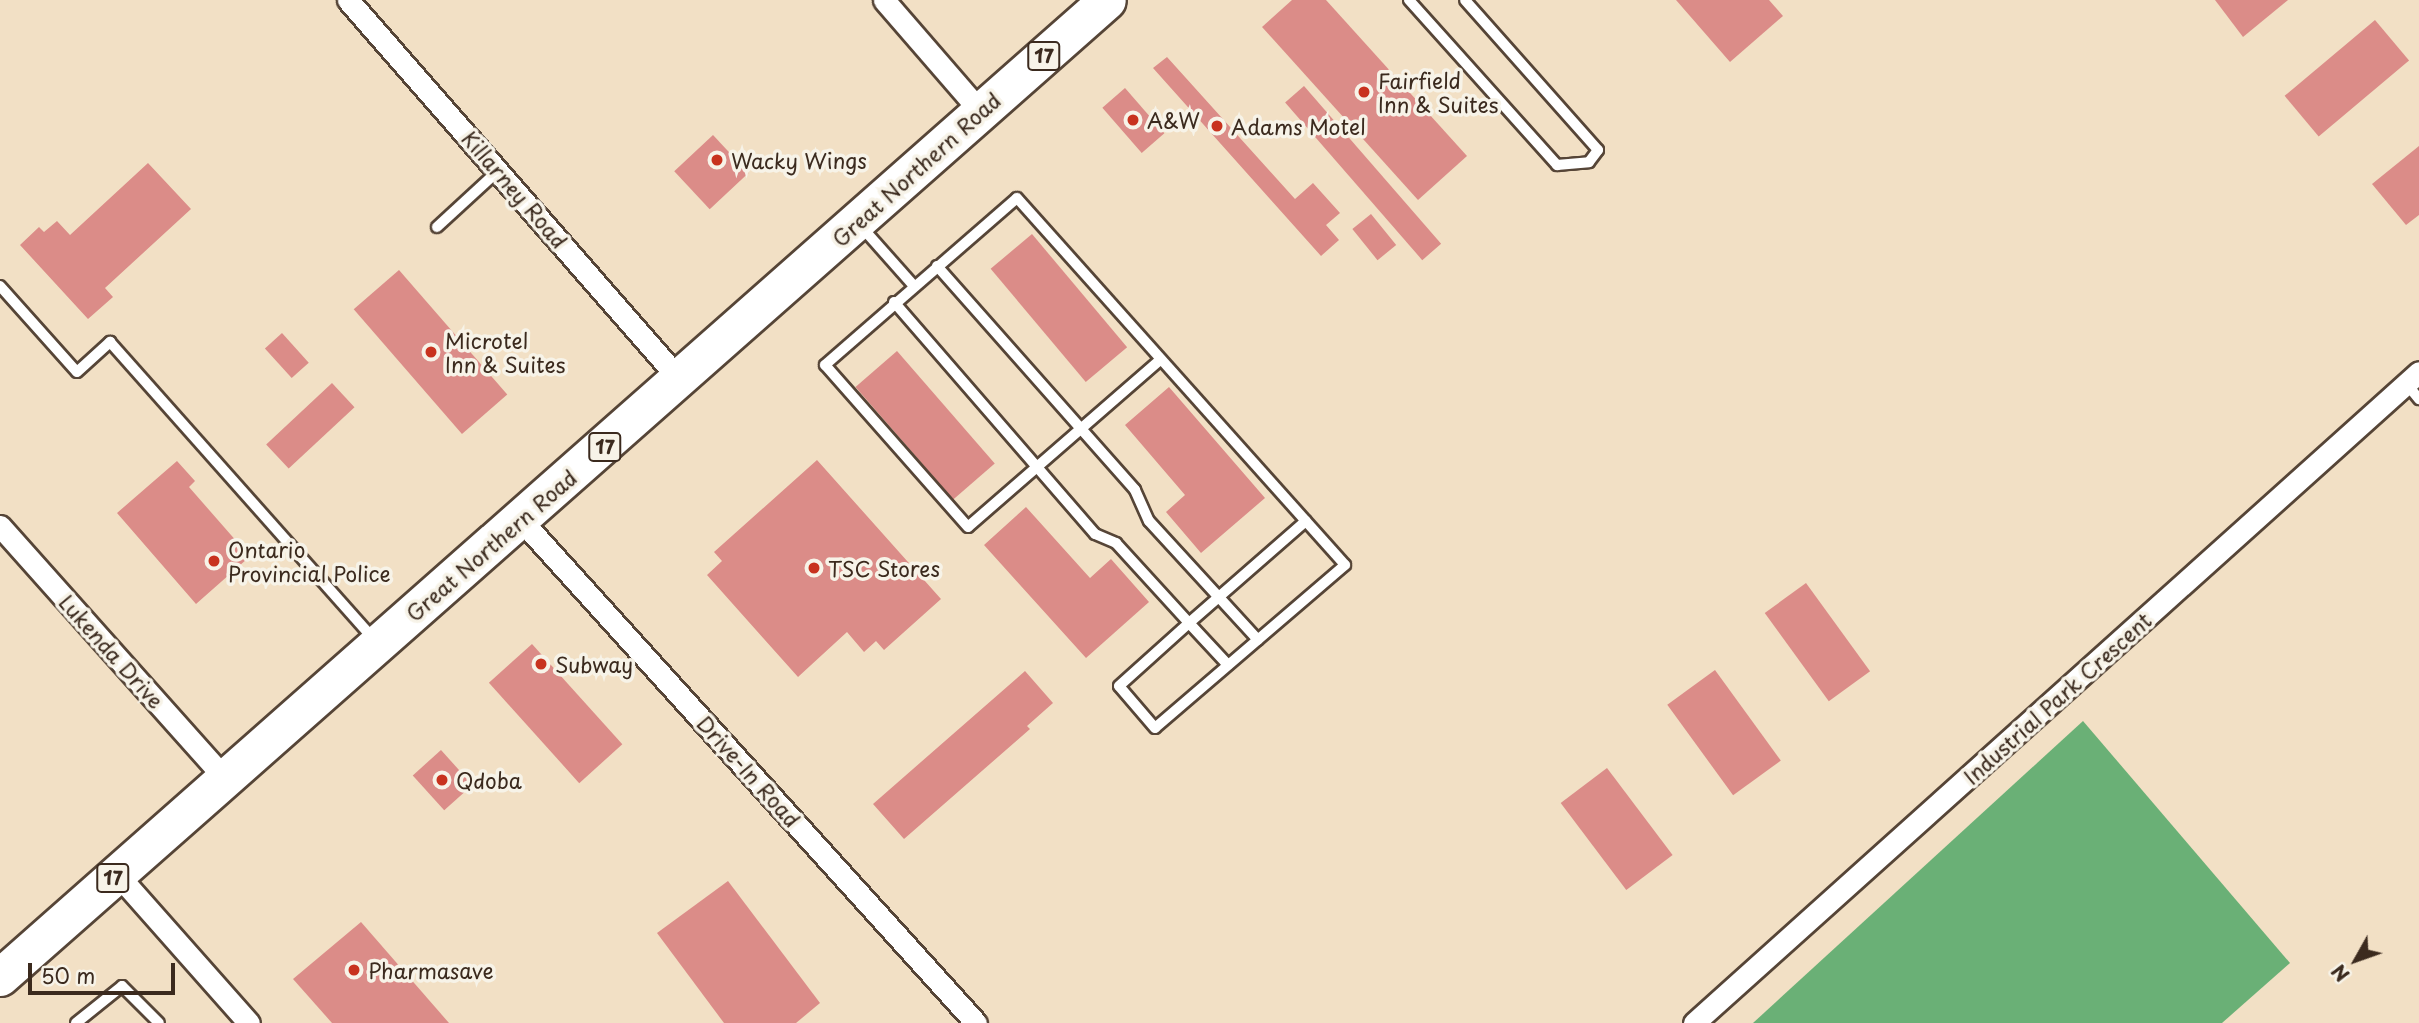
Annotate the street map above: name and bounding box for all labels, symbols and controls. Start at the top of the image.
road number: 17 [1026,40,1062,72]
place label: Fairfield Inn & Suites [1378,67,1500,117]
marker: Fairfield Inn & Suites [1356,84,1372,100]
street label: Great Northern Road [827,87,1005,251]
place label: A&W [1147,107,1200,133]
marker: A&W [1125,112,1141,128]
place label: Adams Motel [1231,113,1366,139]
marker: Adams Motel [1209,118,1225,134]
street label: Killarney Road [457,125,573,253]
place label: Wacky Wings [731,147,869,173]
marker: Wacky Wings [709,152,725,168]
place label: Microtel Inn & Suites [445,327,567,377]
marker: Microtel Inn & Suites [423,344,439,360]
road number: 17 [588,432,622,462]
street label: Great Northern Road [401,464,581,626]
place label: Ontario Provincial Police [228,536,391,586]
marker: Ontario Provincial Police [206,553,222,569]
place label: TSC Stores [828,555,941,581]
marker: TSC Stores [806,560,822,576]
street label: Lukenda Drive [55,589,169,713]
street label: Industrial Park Crescent [1958,607,2156,789]
place label: Subway [555,651,633,677]
marker: Subway [533,656,549,672]
street label: Drive-In Road [693,710,805,832]
place label: Qdoba [456,767,522,793]
marker: Qdoba [434,772,450,788]
road number: 17 [96,862,130,894]
north arrow [2321,925,2391,995]
scale bar [32,950,178,994]
place label: Pharmasave [368,957,494,983]
text: 50 m [41,959,95,991]
text: N [2324,959,2355,988]
marker: Pharmasave [346,962,362,978]

